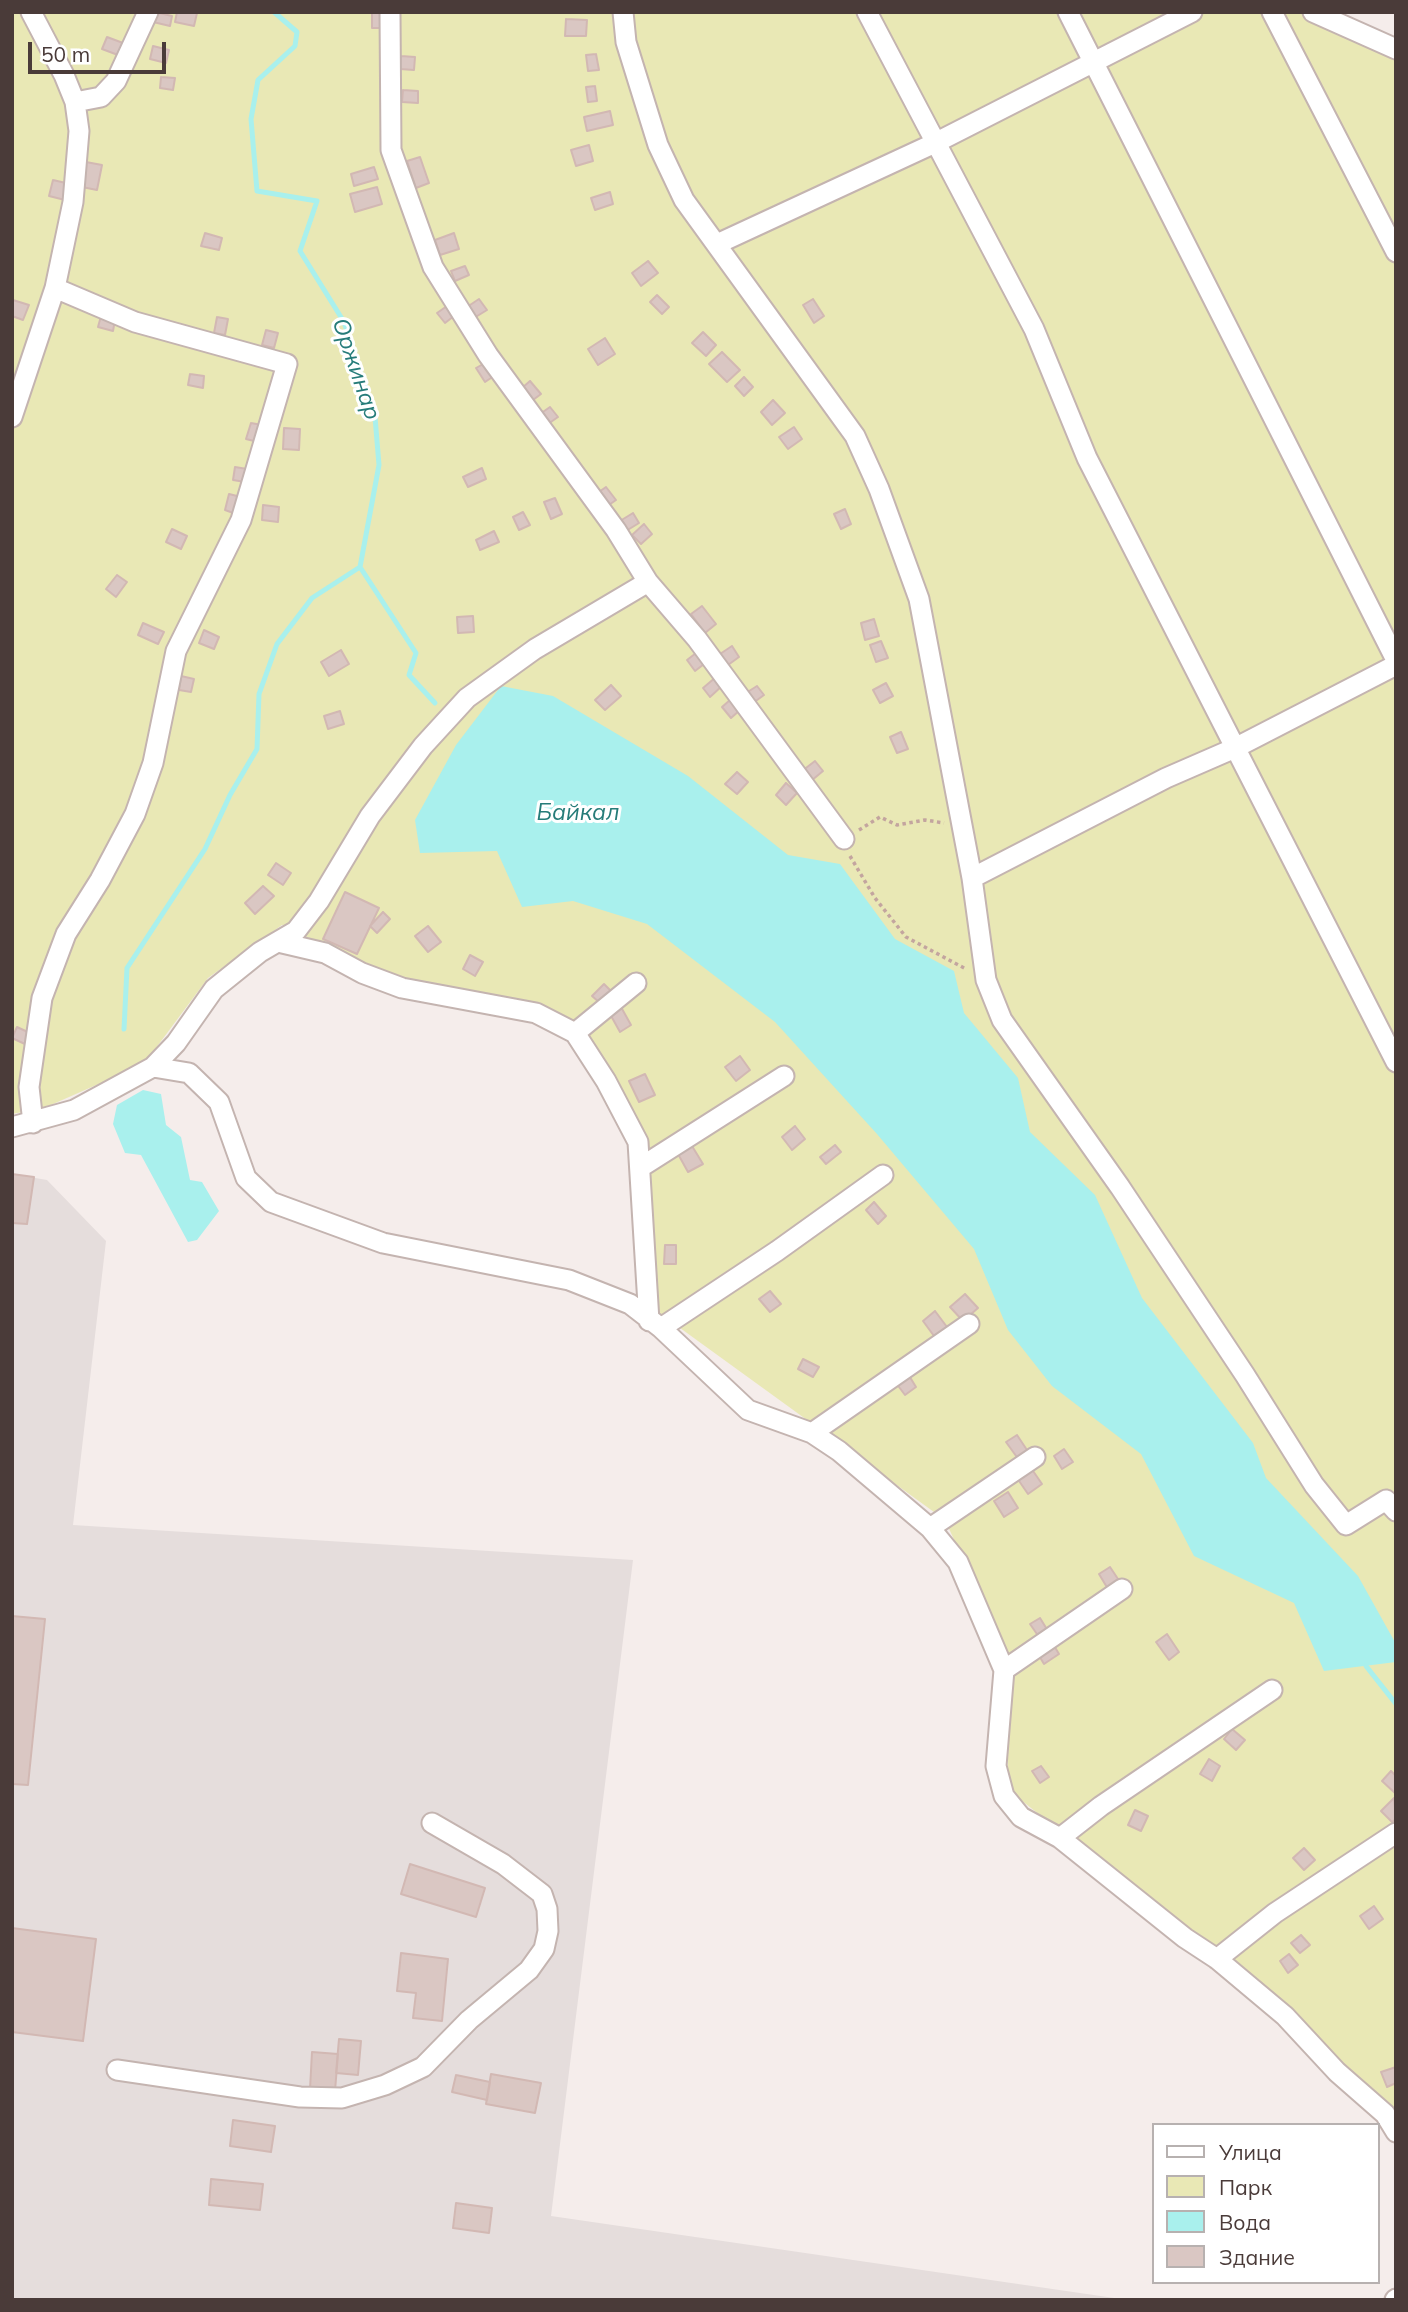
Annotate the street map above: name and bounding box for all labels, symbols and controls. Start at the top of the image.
scale bar [32,28,170,72]
text: 50 m [41,41,90,67]
water label: Оржинар [326,314,386,424]
water label: Байкал [536,799,620,827]
legend [1152,2123,1380,2284]
text: Улица [1219,2139,1282,2165]
text: Парк [1219,2174,1272,2200]
text: Вода [1219,2209,1271,2235]
text: Здание [1219,2244,1295,2270]

